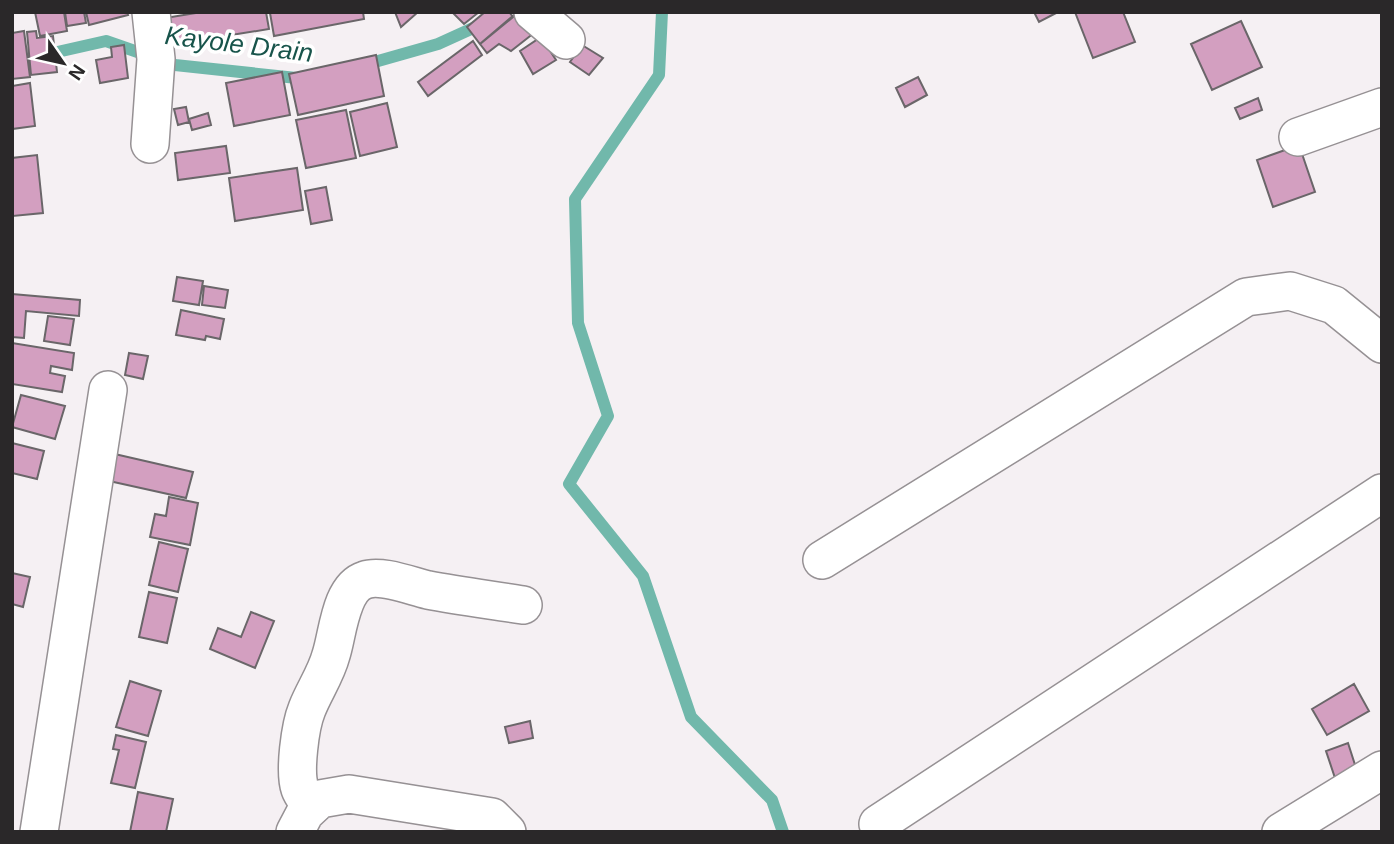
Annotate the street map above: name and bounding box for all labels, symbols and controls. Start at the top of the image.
water label: Kayole Drain [163,20,315,68]
north arrow [28,28,98,98]
text: N [64,61,89,84]

